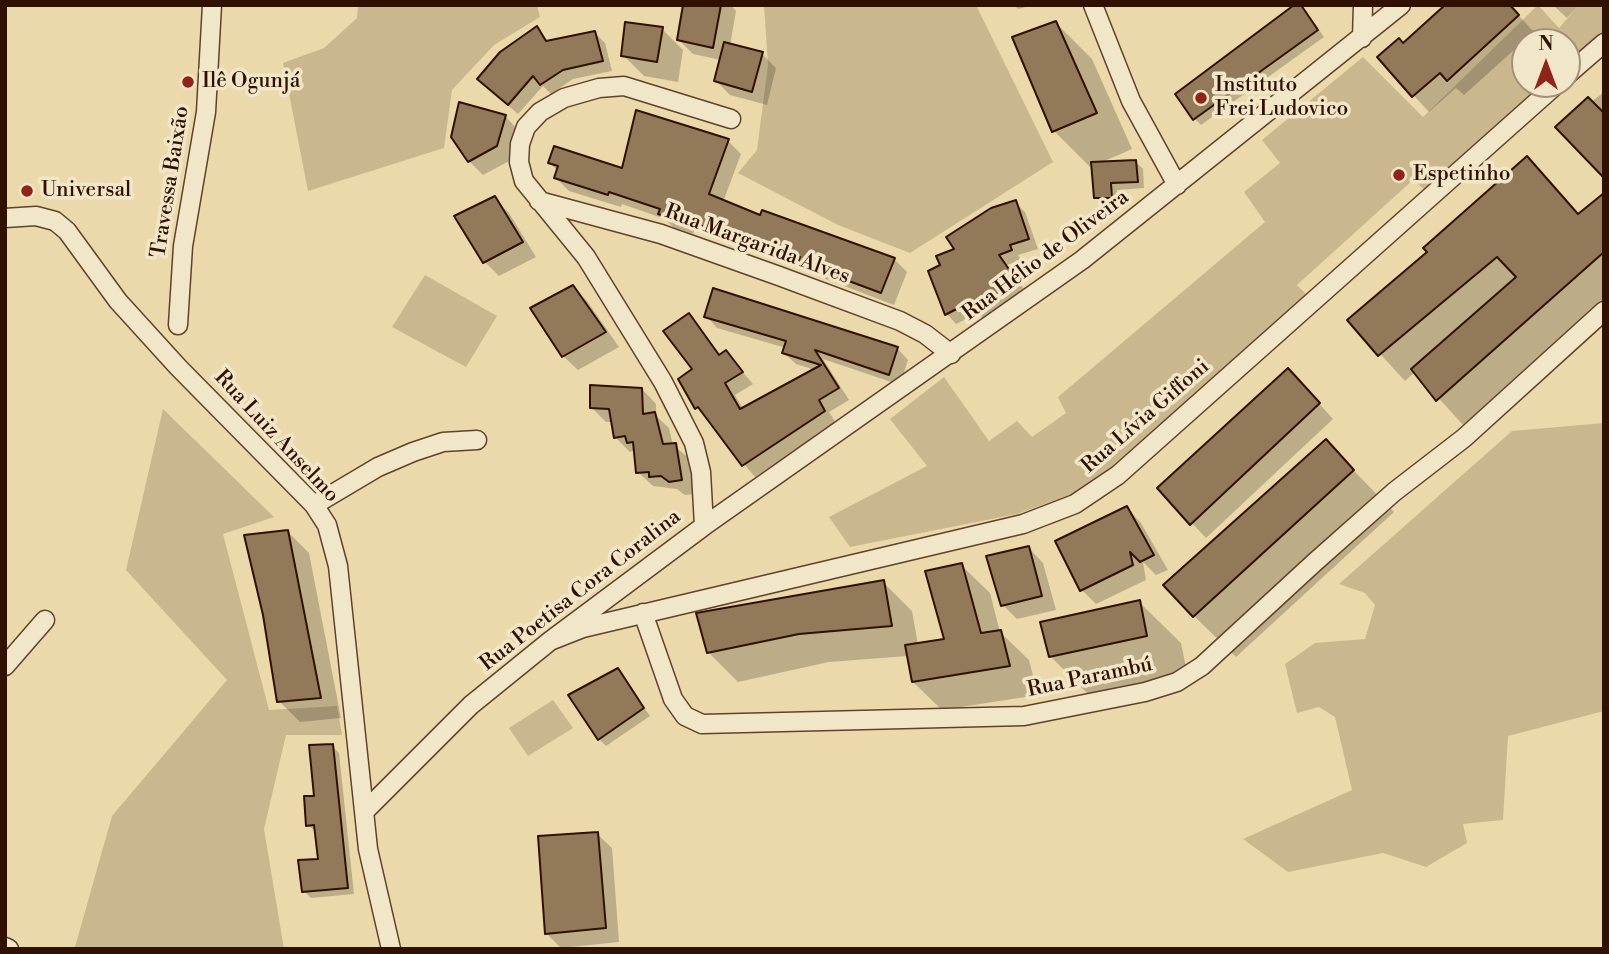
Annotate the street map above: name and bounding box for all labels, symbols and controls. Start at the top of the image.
north arrow [1511,28,1581,98]
text: N [1538,32,1554,56]
place label: Ilê Ogunjá [202,69,300,95]
place label: Instituto Frei Ludovico [1215,73,1348,123]
marker: Ilê Ogunjá [180,74,196,90]
marker: Instituto Frei Ludovico [1193,90,1209,106]
street label: Travessa Baixão [147,104,195,260]
place label: Espetinho [1413,162,1511,188]
marker: Espetinho [1391,167,1407,183]
place label: Universal [41,178,131,204]
marker: Universal [19,183,35,199]
street label: Rua Hélio de Oliveira [958,185,1134,327]
street label: Rua Margarida Alves [661,200,853,290]
street label: Rua Lívia Giffoni [1077,355,1215,479]
street label: Rua Luiz Anselmo [208,366,344,508]
street label: Rua Poetisa Cora Coralina [476,505,686,677]
street label: Rua Parambú [1025,652,1155,704]

